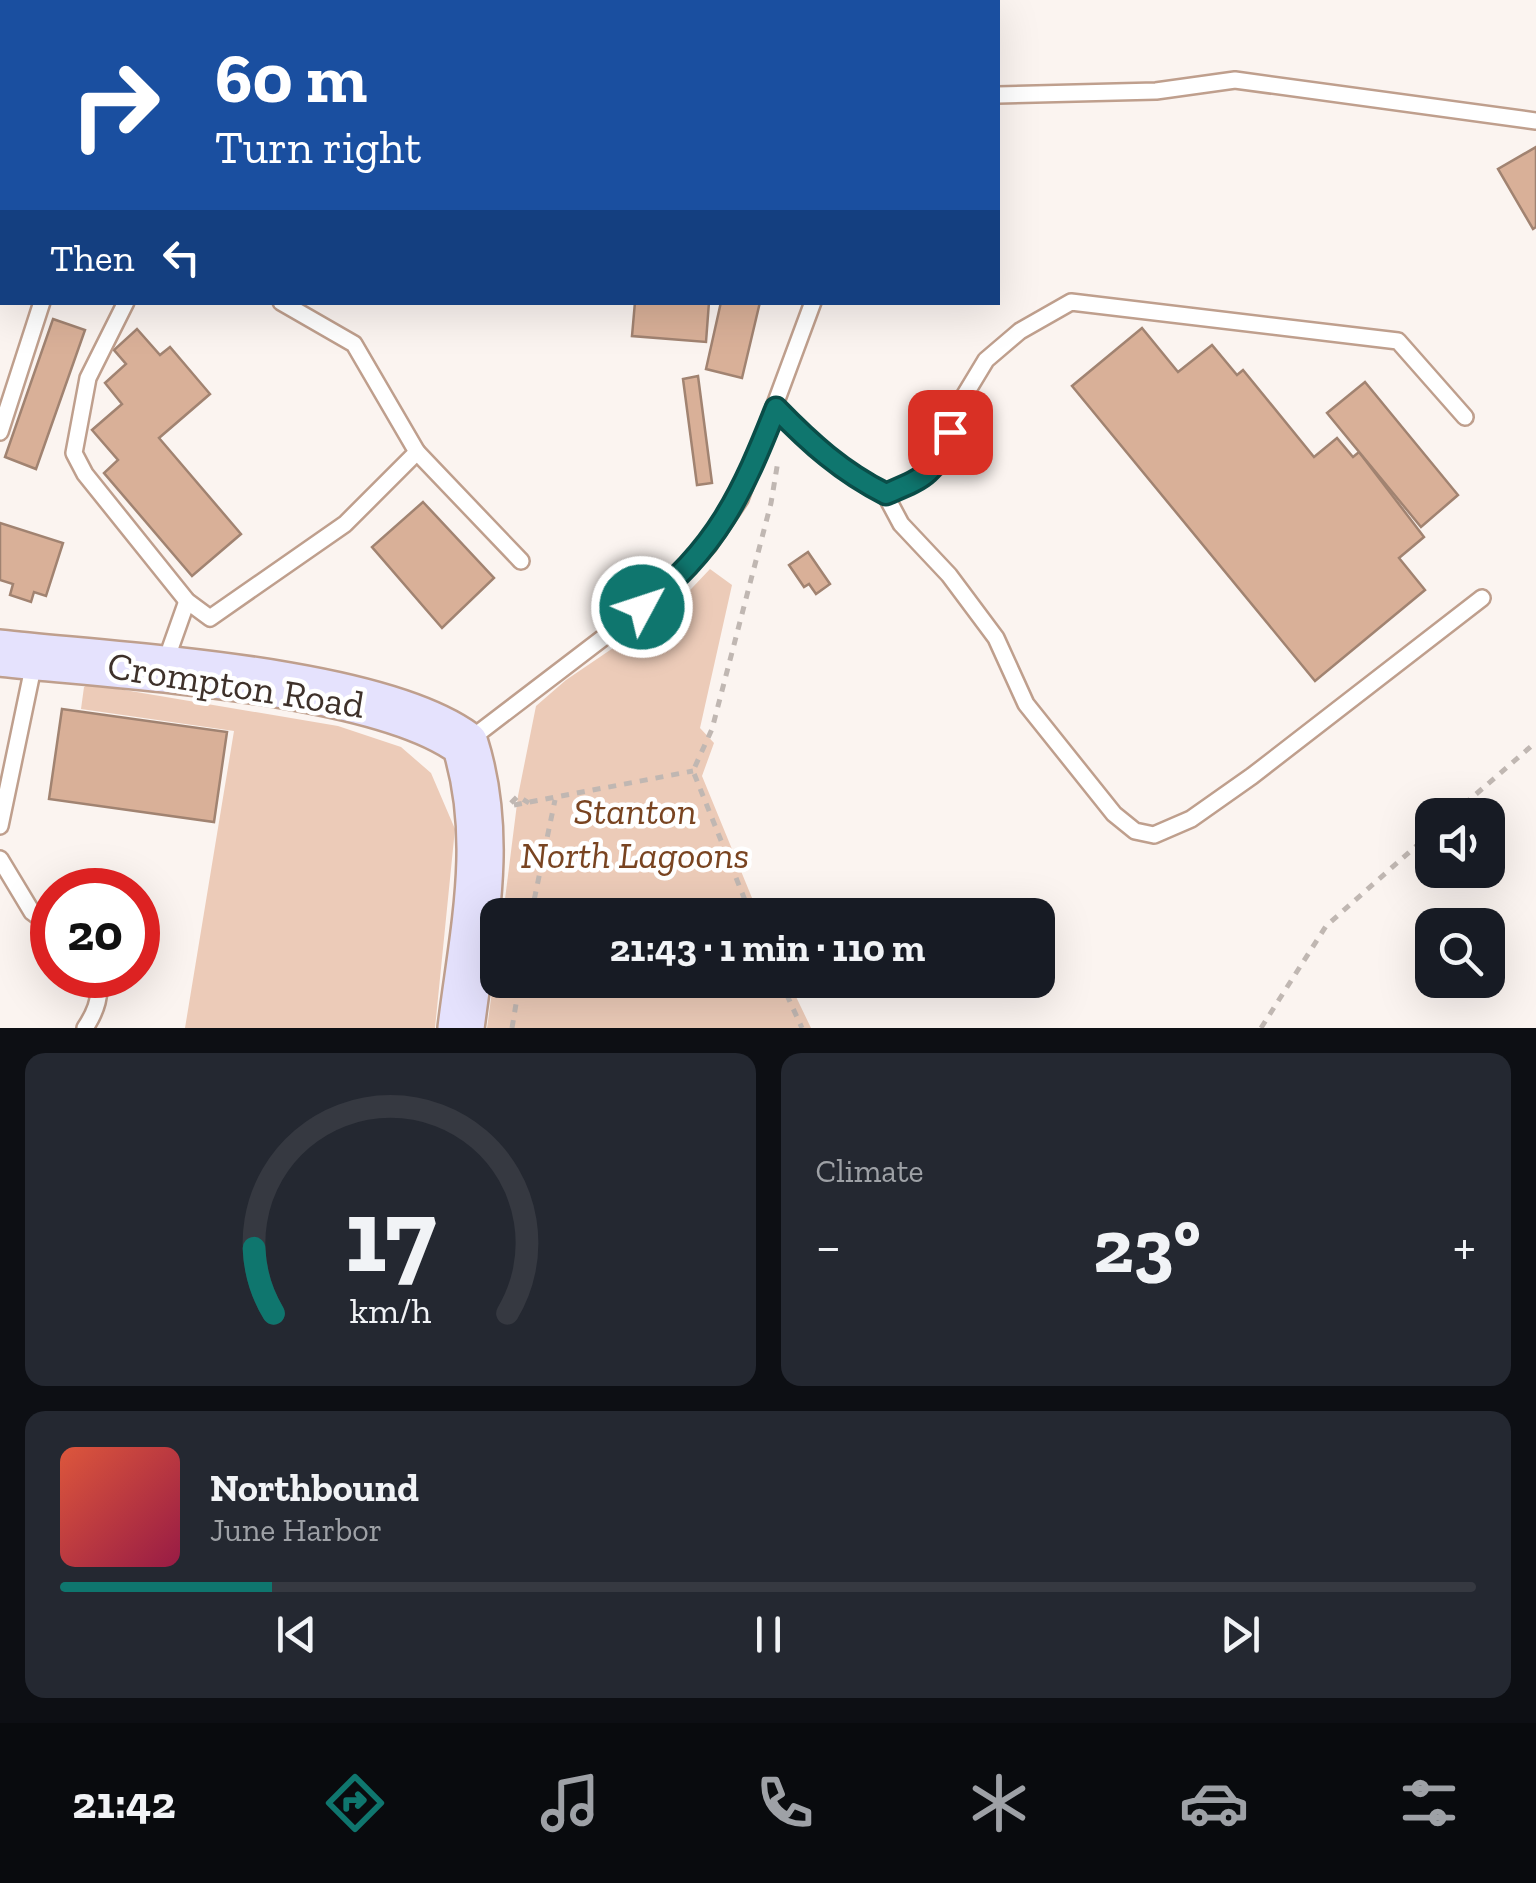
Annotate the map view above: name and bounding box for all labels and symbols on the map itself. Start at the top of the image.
pin [908,390,993,475]
position arrow [590,555,694,659]
street label: Crompton Road [104,642,368,728]
park label: Stanton North Lagoons [521,788,749,878]
speed limit sign: 20 [30,868,160,998]

